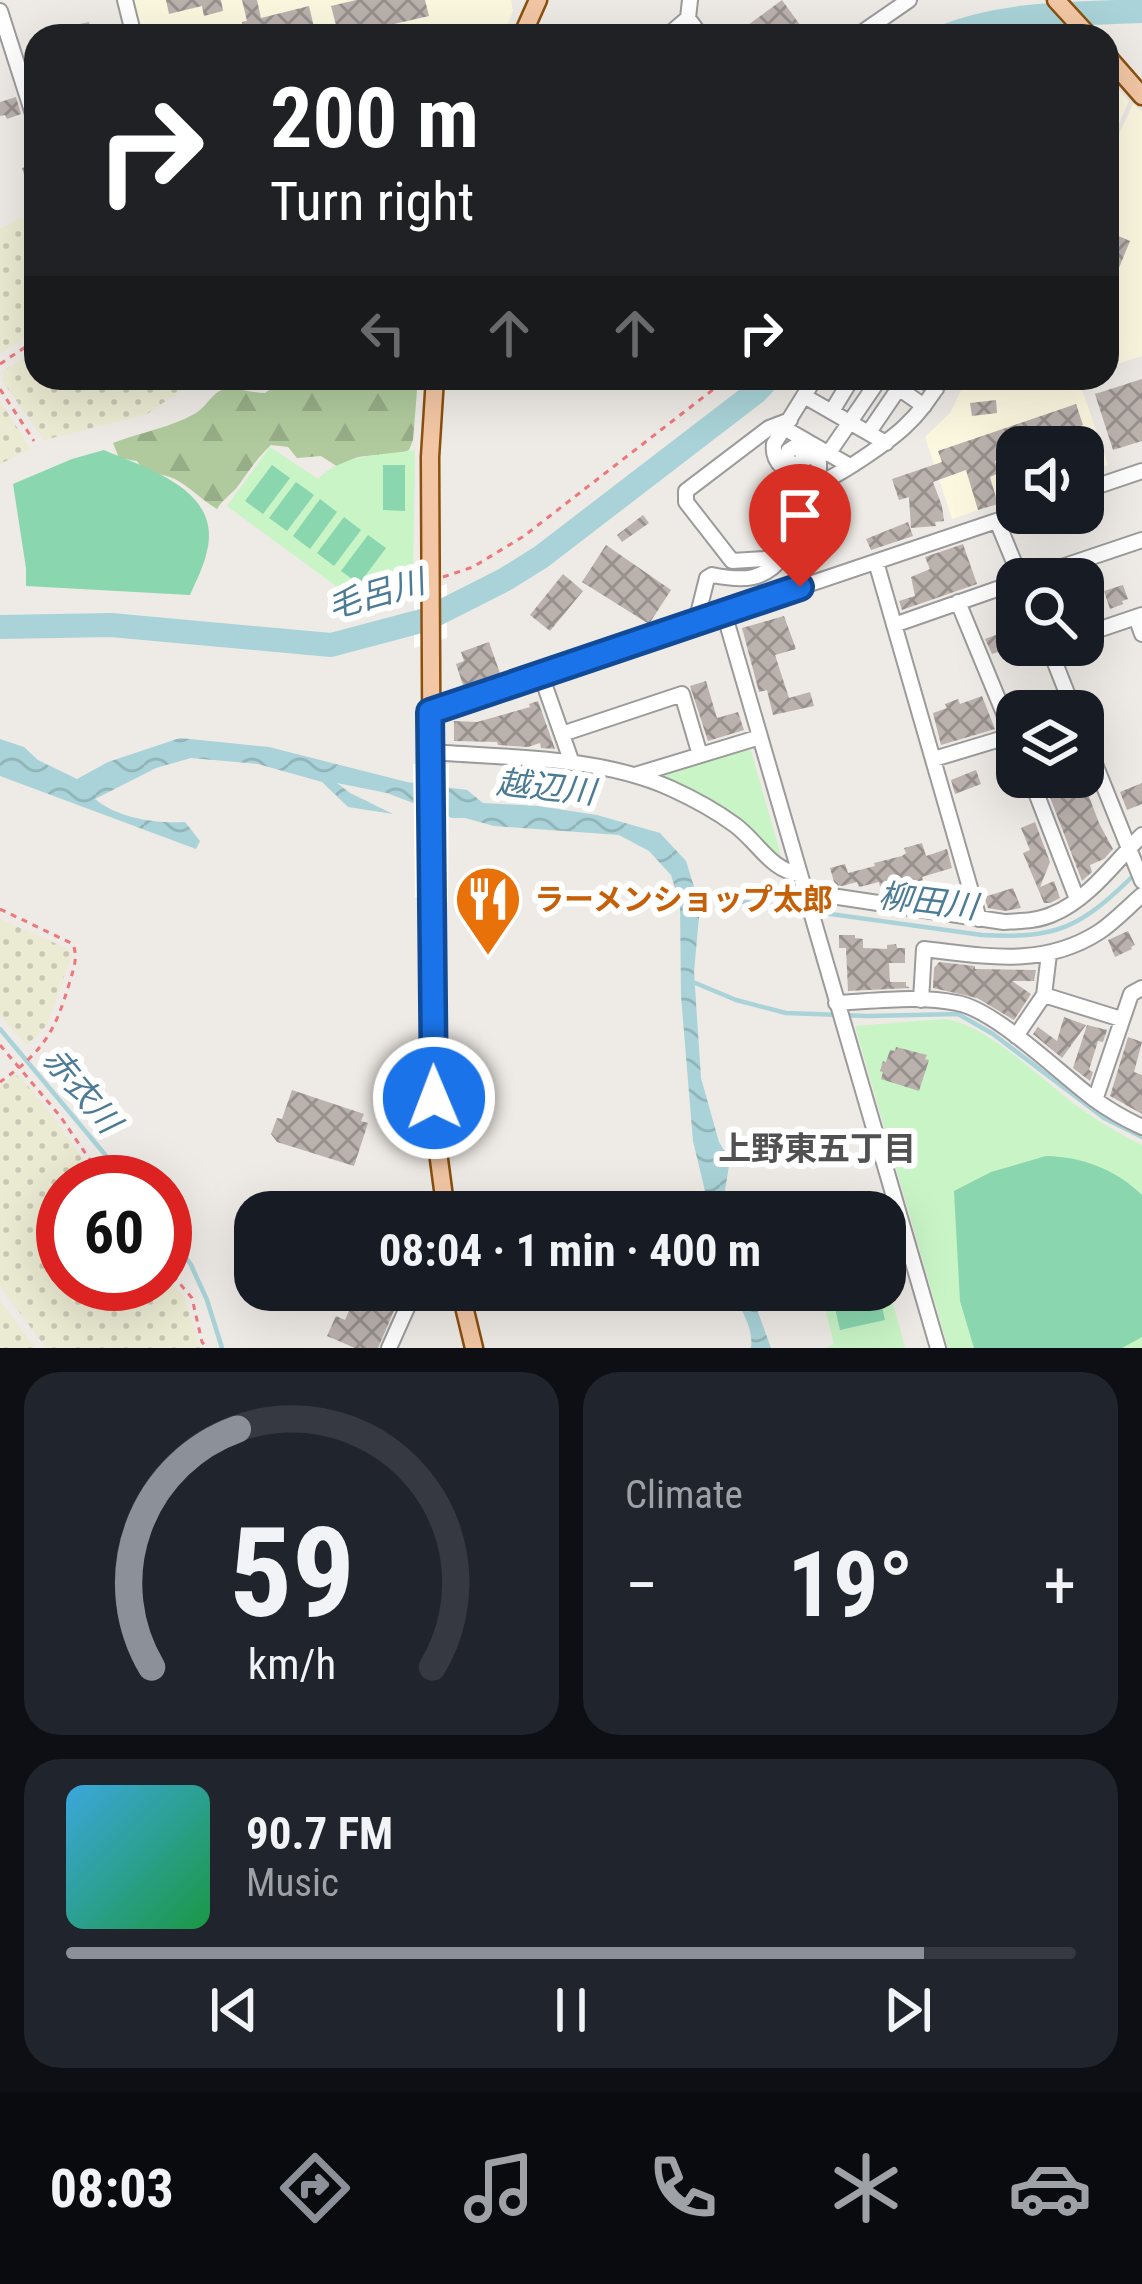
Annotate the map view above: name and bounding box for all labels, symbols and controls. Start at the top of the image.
text: 200 m [270,69,479,168]
icon: right [72,72,228,228]
text: Turn right [270,170,474,233]
icon: left [350,300,416,366]
icon: ahead [476,300,542,366]
icon: ahead [602,300,668,366]
icon: right [728,300,794,366]
map controls [996,426,1104,798]
button: sound [996,426,1104,534]
pin [749,464,851,587]
icon: arrive [767,482,833,548]
button: search [996,558,1104,666]
water label: 毛呂川 [323,561,432,626]
button: layers [996,690,1104,798]
water label: 越辺川 [495,762,600,812]
restaurant icon: ラーメンショップ太郎 [453,864,523,958]
water label: 柳田川 [876,876,982,927]
place label: ラーメンショップ太郎 [534,882,833,917]
position arrow [371,1035,497,1161]
water label: 赤衣川 [35,1040,131,1143]
district label: 上野東五丁目 [718,1129,916,1168]
speed limit sign: 60 [36,1155,192,1311]
text: 08:04 · 1 min · 400 m [379,1224,761,1277]
text: Climate [625,1472,743,1518]
text: 59 [228,1500,355,1646]
text: 19° [788,1533,914,1638]
text: − [625,1547,658,1624]
text: + [1043,1547,1076,1624]
text: km/h [247,1638,336,1688]
text: 90.7 FM [246,1807,393,1860]
text: Music [246,1860,339,1906]
icon: previous [201,1977,267,2043]
icon: pause [538,1977,604,2043]
icon: next [875,1977,941,2043]
icon: directions [273,2146,357,2230]
icon: music [457,2146,541,2230]
icon: phone [641,2146,725,2230]
icon: climate [824,2146,908,2230]
icon: car [1008,2146,1092,2230]
text: 08:03 [50,2157,174,2220]

